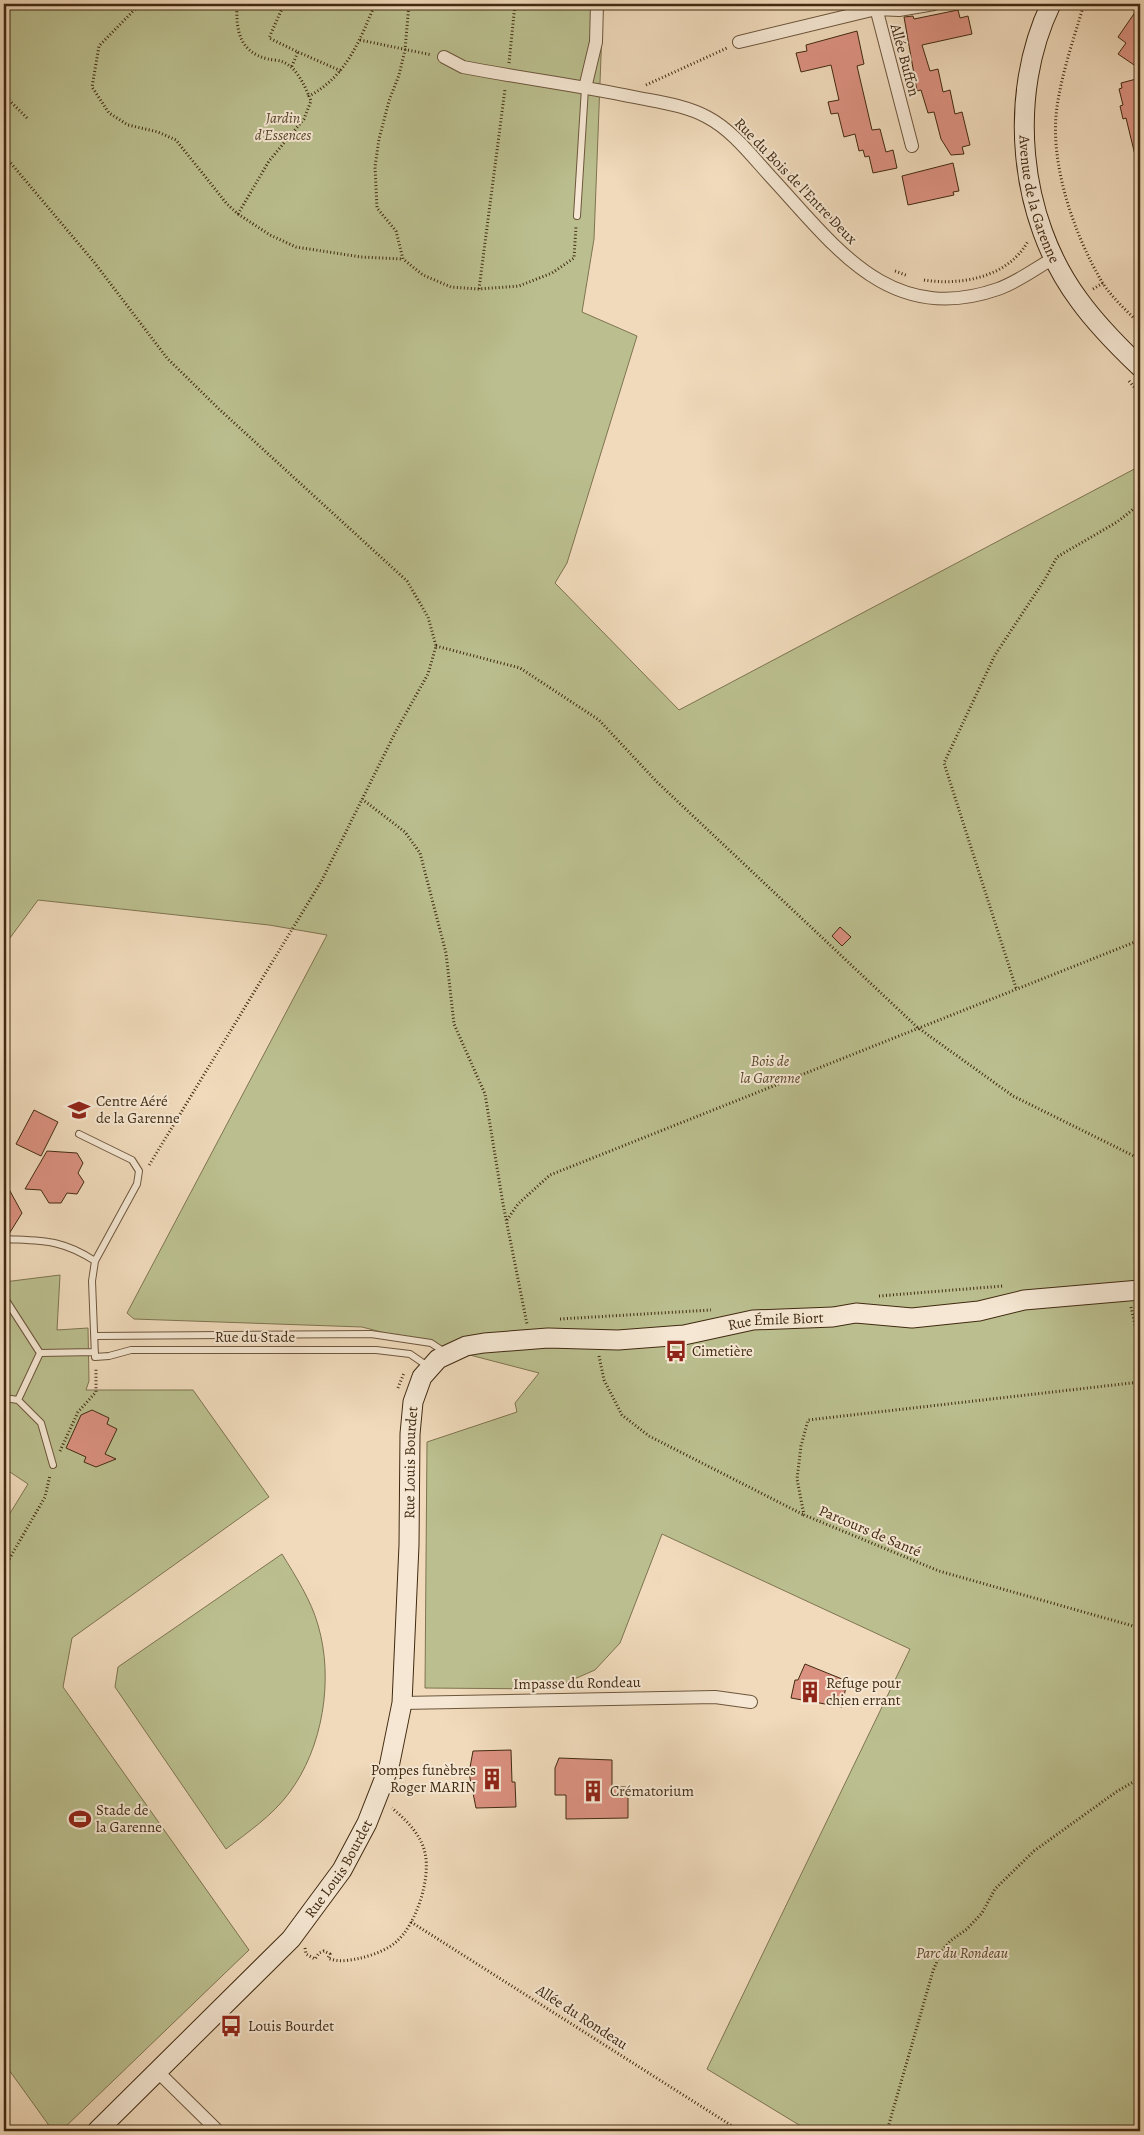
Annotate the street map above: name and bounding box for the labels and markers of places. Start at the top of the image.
place label: Centre Aéré de la Garenne [96,1091,180,1128]
school or university icon: Centre Aéré de la Garenne [66,1097,92,1123]
bus stop icon: Cimetière [663,1338,689,1364]
place label: Cimetière [692,1341,753,1361]
place label: Refuge pour chien errant [826,1673,901,1710]
building icon: Refuge pour chien errant [797,1679,823,1705]
place label: Pompes funèbres Roger MARIN [371,1760,476,1797]
building icon: Pompes funèbres Roger MARIN [479,1766,505,1792]
building icon: Crématorium [580,1778,606,1804]
place label: Crématorium [610,1781,694,1801]
place label: Stade de la Garenne [96,1800,162,1837]
sports icon: Stade de la Garenne [67,1806,93,1832]
bus stop icon: Louis Bourdet [218,2013,244,2039]
place label: Louis Bourdet [248,2016,334,2036]

